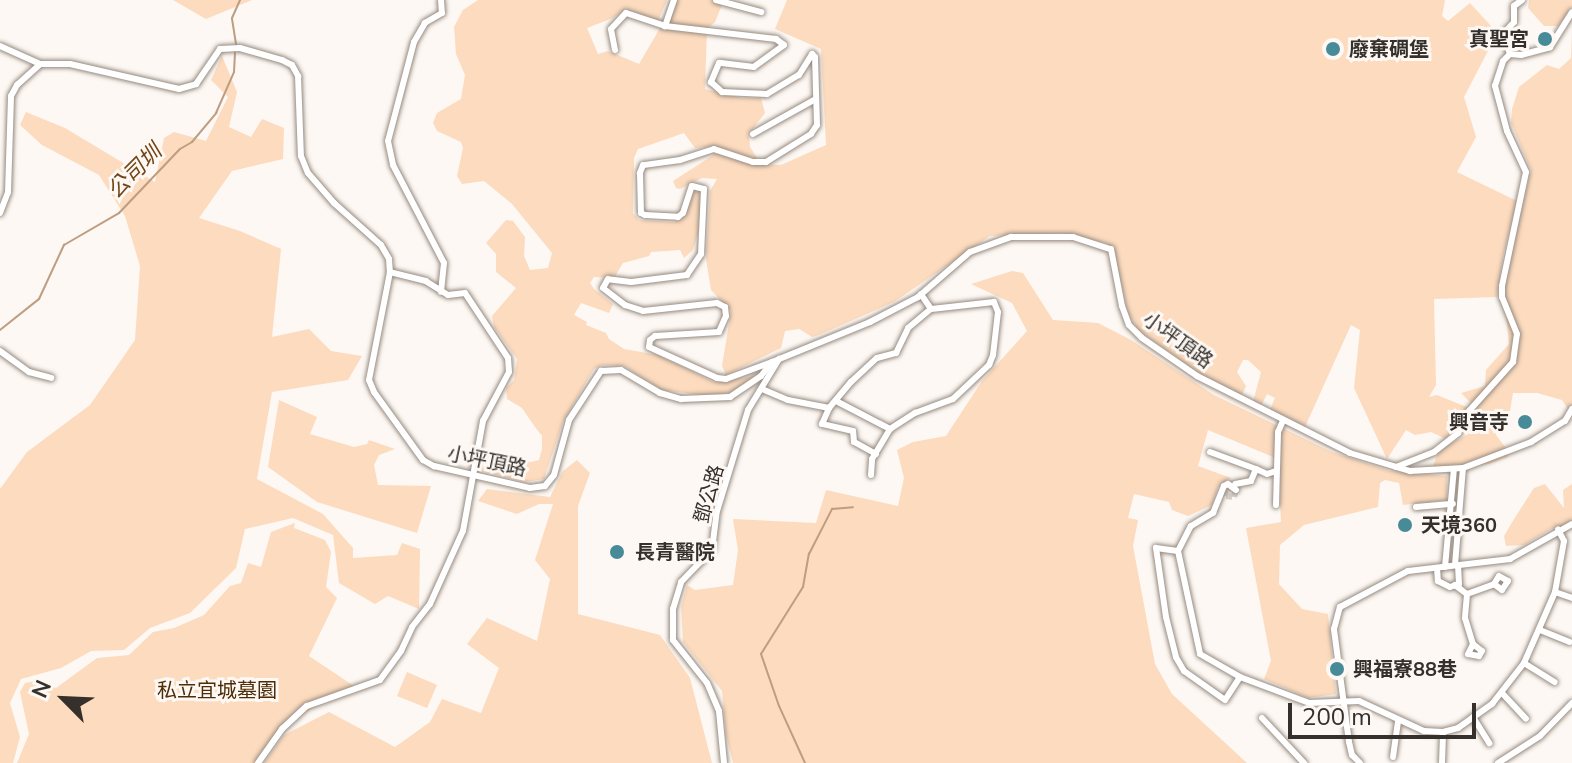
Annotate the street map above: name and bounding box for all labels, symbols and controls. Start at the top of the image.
place label: 真聖宮 [1469,27,1529,51]
marker: 真聖宮 [1536,30,1554,48]
place label: 廢棄碉堡 [1349,37,1429,61]
marker: 廢棄碉堡 [1324,40,1342,58]
water label: 公司圳 [102,139,168,205]
street label: 小坪頂路 [1139,307,1217,373]
place label: 興音寺 [1449,410,1509,434]
marker: 興音寺 [1516,413,1534,431]
street label: 小坪頂路 [445,441,529,481]
street label: 鄧公路 [689,462,729,526]
place label: 天境360 [1421,513,1497,537]
marker: 天境360 [1396,516,1414,534]
place label: 長青醫院 [635,540,715,564]
marker: 長青醫院 [606,541,628,563]
place label: 興福寮88巷 [1353,657,1457,681]
north arrow [24,659,104,739]
marker: 興福寮88巷 [1328,660,1346,678]
text: N [25,676,59,703]
park label: 私立宜城墓園 [157,678,277,702]
scale bar [1292,687,1480,737]
text: 200 m [1302,701,1372,733]

